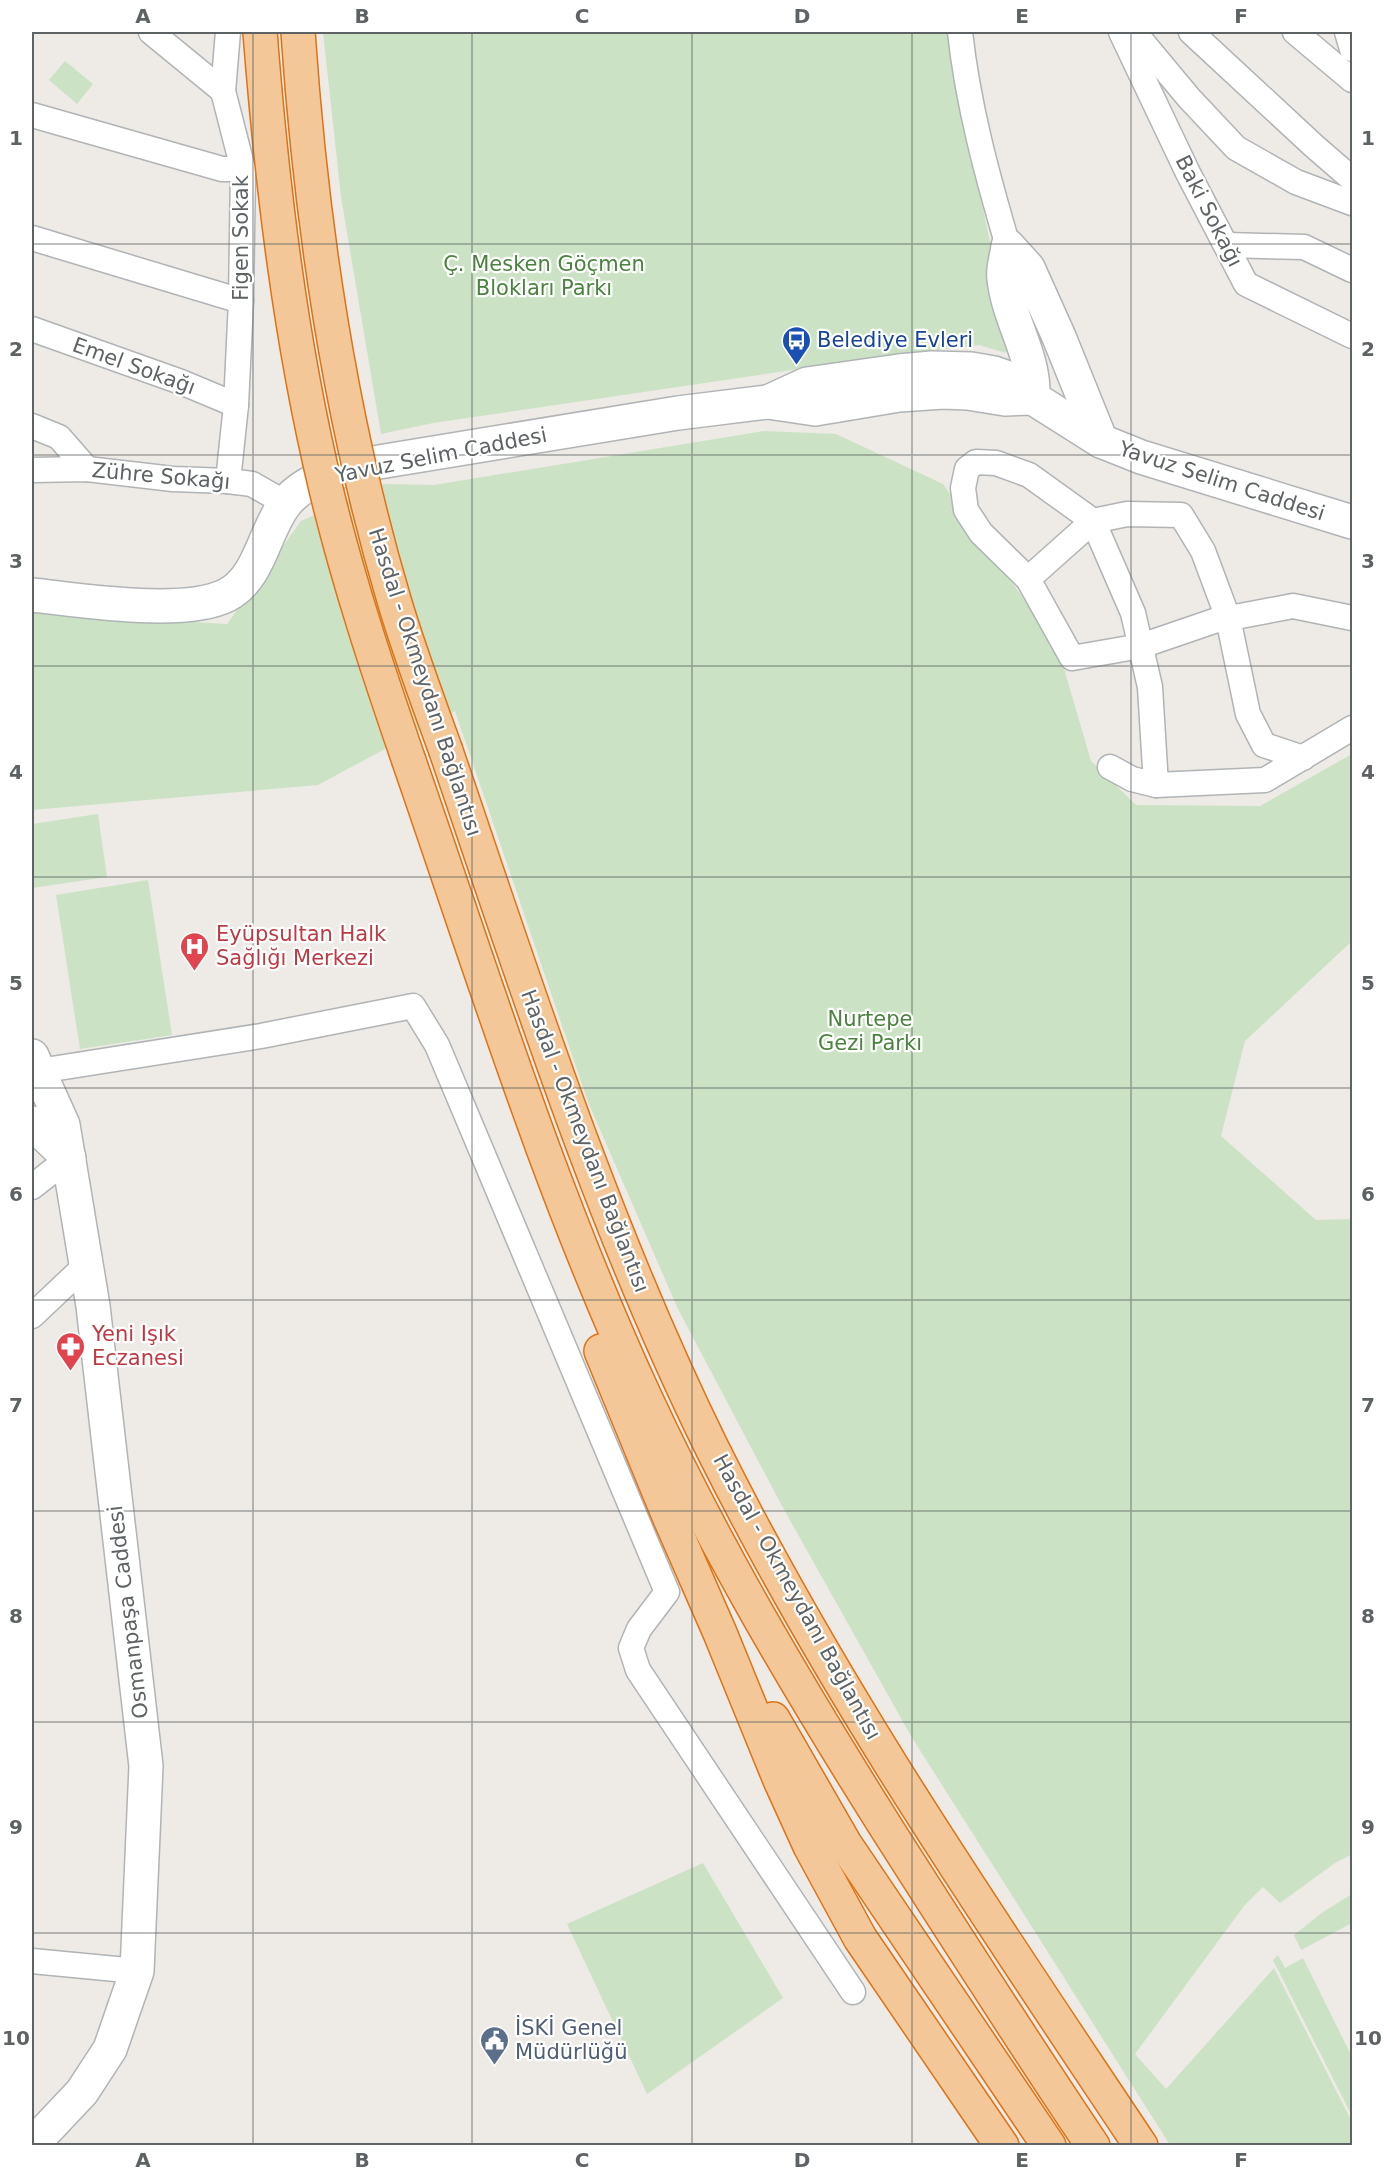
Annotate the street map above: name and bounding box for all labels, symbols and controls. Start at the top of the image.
text: A [135,4,151,28]
text: B [354,4,370,28]
text: C [575,4,589,28]
text: D [794,4,810,28]
text: E [1015,4,1029,28]
text: F [1234,4,1248,28]
text: 1 [9,126,23,150]
text: 1 [1361,126,1375,150]
street label: Baki Sokağı [1171,151,1247,271]
street label: Figen Sokak [229,174,253,301]
park label: Ç. Mesken Göçmen Blokları Parkı [443,252,645,300]
bus stop icon: Belediye Evleri [780,324,812,366]
place label: Belediye Evleri [817,328,973,352]
street label: Emel Sokağı [69,333,199,399]
text: 2 [9,337,23,361]
text: 2 [1361,337,1375,361]
street label: Yavuz Selim Caddesi [332,423,549,488]
street label: Yavuz Selim Caddesi [1115,436,1328,526]
street label: Zühre Sokağı [91,458,231,494]
street label: Hasdal - Okmeydanı Bağlantısı [364,525,486,839]
text: 3 [9,549,23,573]
text: 3 [1361,549,1375,573]
text: 4 [9,760,23,784]
text: 4 [1361,760,1375,784]
place label: Eyüpsultan Halk Sağlığı Merkezi [216,922,387,970]
hospital icon: Eyüpsultan Halk Sağlığı Merkezi [179,930,211,972]
text: 5 [9,971,23,995]
text: 5 [1361,971,1375,995]
street label: Hasdal - Okmeydanı Bağlantısı [516,986,654,1296]
park label: Nurtepe Gezi Parkı [818,1007,922,1055]
text: 6 [9,1182,23,1206]
text: 6 [1361,1182,1375,1206]
place label: Yeni Işık Eczanesi [91,1322,184,1370]
pharmacy icon: Yeni Işık Eczanesi [55,1330,87,1372]
text: 7 [9,1393,23,1417]
text: 7 [1361,1393,1375,1417]
street label: Hasdal - Okmeydanı Bağlantısı [708,1450,886,1744]
street label: Osmanpaşa Caddesi [103,1504,153,1720]
text: 8 [9,1604,23,1628]
text: 8 [1361,1604,1375,1628]
text: 9 [9,1815,23,1839]
text: 9 [1361,1815,1375,1839]
place label: İSKİ Genel Müdürlüğü [515,2015,628,2064]
public building icon: İSKİ Genel Müdürlüğü [478,2024,510,2066]
text: 10 [2,2026,30,2050]
text: 10 [1354,2026,1382,2050]
text: A [135,2148,151,2172]
text: B [354,2148,370,2172]
text: C [575,2148,589,2172]
text: D [794,2148,810,2172]
text: E [1015,2148,1029,2172]
text: F [1234,2148,1248,2172]

